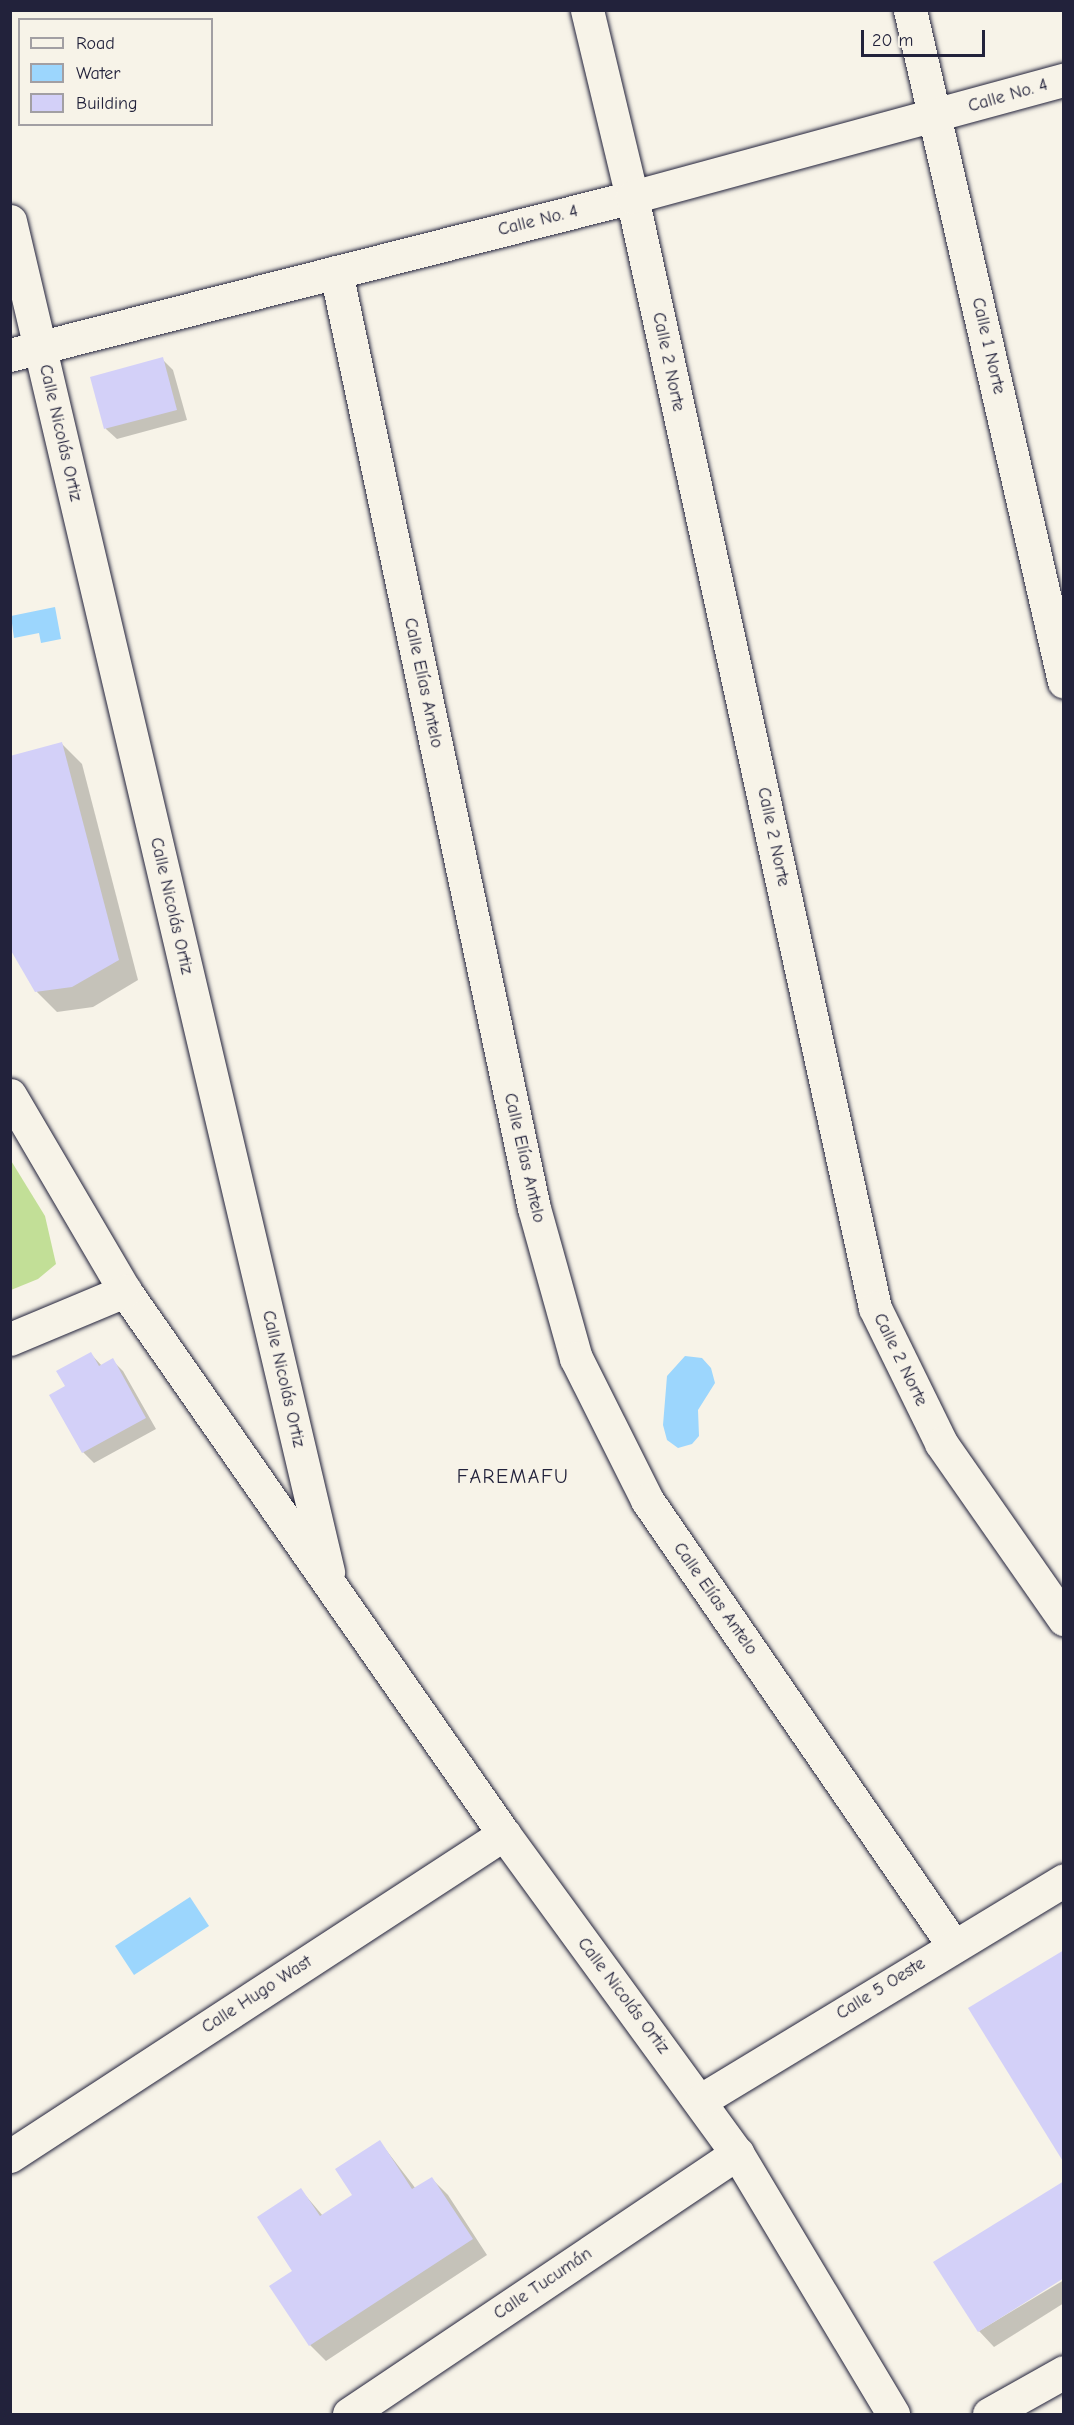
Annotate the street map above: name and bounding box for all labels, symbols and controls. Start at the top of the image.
legend [18,18,213,126]
scale bar [864,18,988,56]
text: 20 m [872,30,913,51]
text: Road [76,33,115,54]
text: Water [76,63,120,84]
street label: Calle No. 4 [966,74,1050,118]
text: Building [76,93,138,114]
street label: Calle No. 4 [496,201,580,241]
street label: Calle 1 Norte [966,296,1010,396]
street label: Calle 2 Norte [647,310,689,414]
street label: Calle Nicolás Ortiz [34,362,86,504]
street label: Calle Elías Antelo [399,616,447,750]
street label: Calle 2 Norte [752,785,794,889]
street label: Calle Nicolás Ortiz [145,835,197,977]
street label: Calle Elías Antelo [499,1091,549,1225]
street label: Calle Nicolás Ortiz [257,1308,309,1450]
street label: Calle 2 Norte [868,1310,932,1410]
district label: FAREMAFU [457,1464,569,1488]
street label: Calle Elías Antelo [668,1539,762,1659]
street label: Calle Nicolás Ortiz [572,1934,674,2058]
street label: Calle Hugo Wast [198,1951,316,2039]
street label: Calle 5 Oeste [833,1953,929,2025]
street label: Calle Tucumán [490,2243,596,2325]

